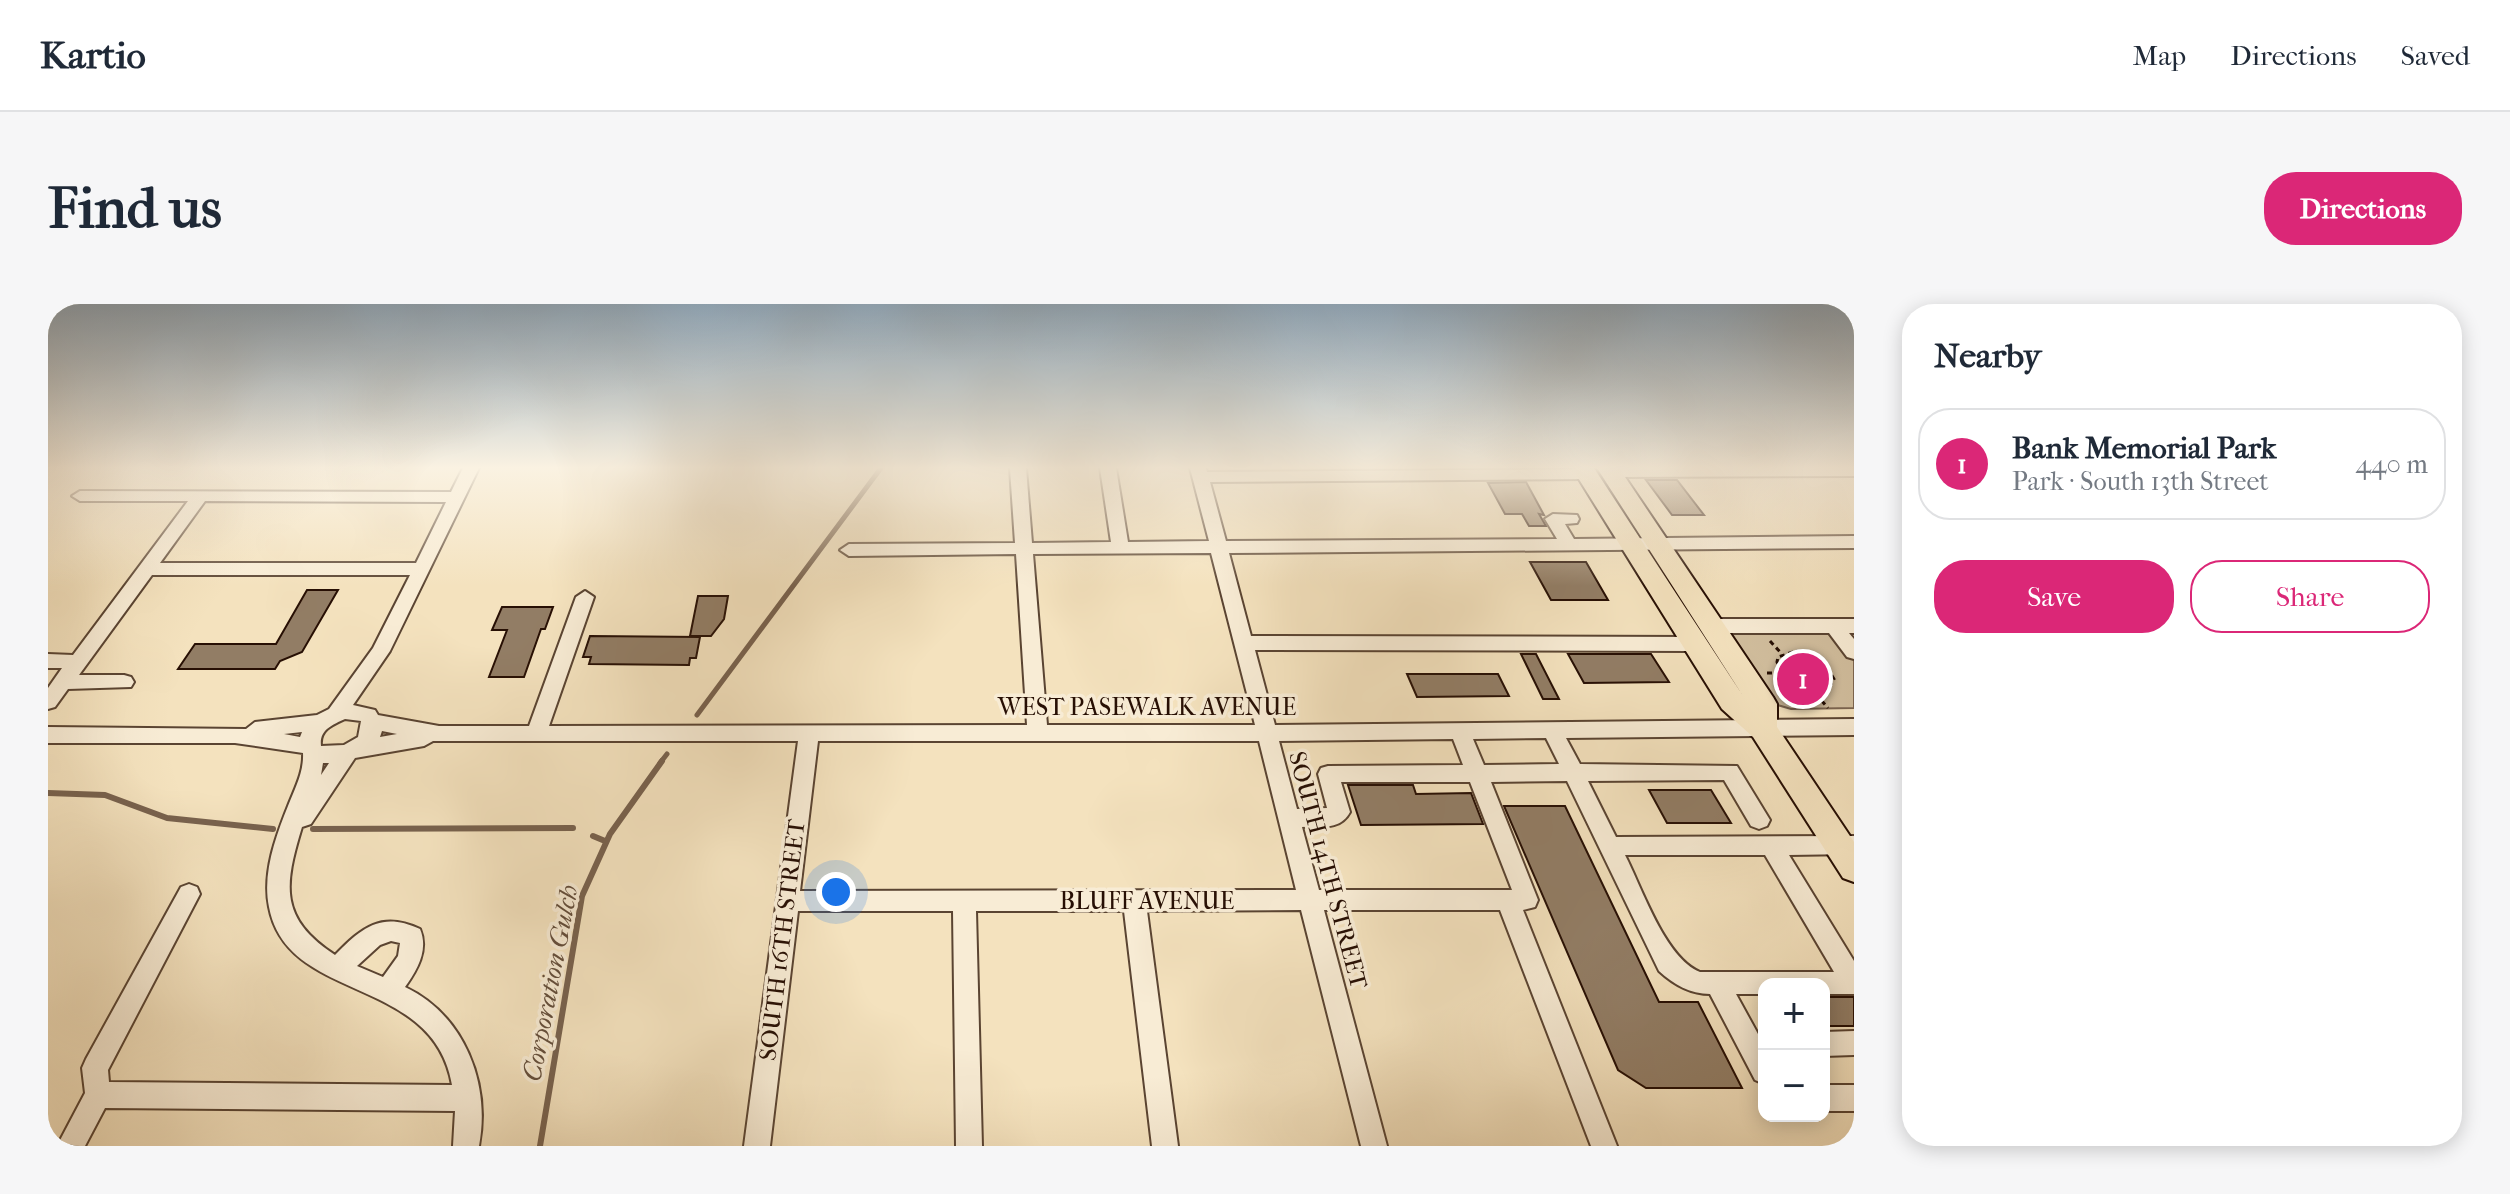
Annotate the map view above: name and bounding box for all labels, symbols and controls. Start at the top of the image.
text: Kartio [40,33,146,78]
text: Map [2133,39,2186,72]
text: Directions [2230,39,2357,72]
text: Saved [2401,39,2470,72]
button: Directions [2264,172,2462,245]
text: Find us [48,176,222,241]
text: Nearby [1934,336,2041,376]
text: Bank Memorial Park [2012,431,2276,466]
text: 1 [1957,449,1967,480]
text: 440 m [2356,449,2428,480]
text: Park · South 13th Street [2012,466,2269,497]
button: Save [1934,560,2174,633]
button: Share [2190,560,2430,633]
pin: 1 [1777,649,1829,709]
street label: WEST PASEWALK AVENUE [997,693,1296,721]
street label: SOUTH 14TH STREET [1283,748,1373,992]
street label: SOUTH 16TH STREET [753,817,811,1062]
your location [816,872,856,912]
water label: Corporation Gulch [516,882,585,1084]
street label: BLUFF AVENUE [1060,887,1234,915]
map controls [1758,978,1830,1122]
button: + [1758,978,1830,1050]
button: − [1758,1050,1830,1122]

